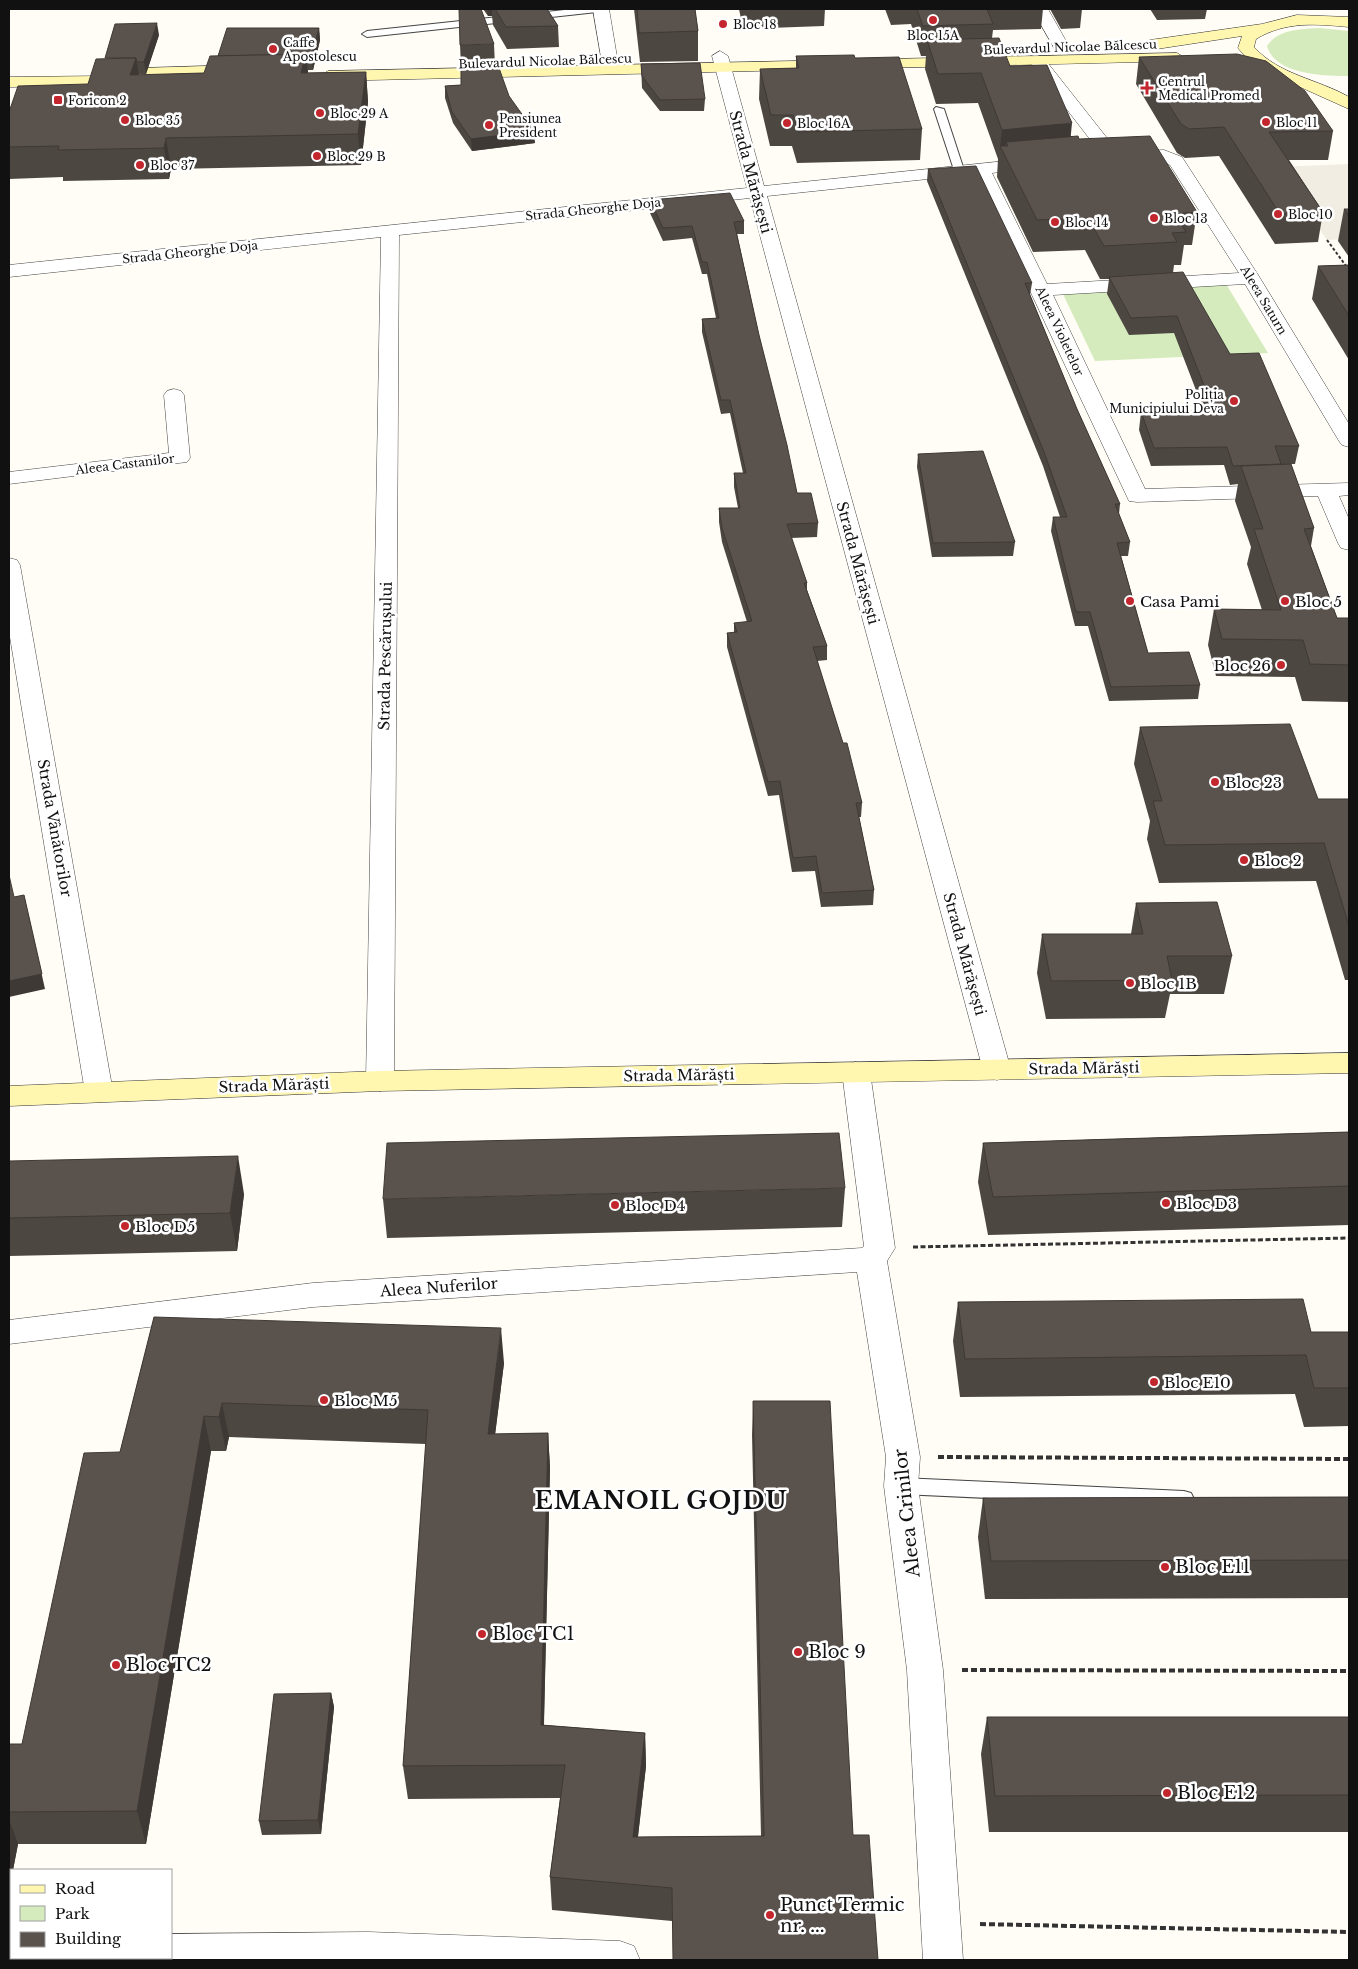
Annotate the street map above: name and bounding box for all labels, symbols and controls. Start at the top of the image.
marker: Bloc 15A [927,14,939,26]
place label: Bloc 18 [733,17,776,32]
marker: Bloc 18 [717,18,729,30]
place label: Bloc 15A [907,28,960,43]
place label: Caffe Apostolescu [282,35,357,64]
street label: Bulevardul Nicolae Bălcescu [983,36,1157,58]
marker: Caffe Apostolescu [267,43,279,55]
street label: Bulevardul Nicolae Bălcescu [458,50,632,72]
place label: Centrul Medical Promed [1158,74,1260,103]
marker: Centrul Medical Promed [1140,81,1154,95]
place label: Foricon 2 [68,93,127,108]
marker: Foricon 2 [52,94,64,106]
place label: Bloc 29 A [330,106,389,121]
marker: Bloc 29 A [314,107,326,119]
street label: Strada Mărășești [725,108,777,236]
place label: Pensiunea President [499,111,562,140]
place label: Bloc 35 [135,113,180,128]
marker: Bloc 35 [119,114,131,126]
place label: Bloc 11 [1276,115,1318,130]
place label: Bloc 16A [797,116,851,131]
marker: Bloc 11 [1260,116,1272,128]
marker: Bloc 16A [781,117,793,129]
marker: Pensiunea President [483,119,495,131]
place label: Bloc 29 B [327,149,386,164]
marker: Bloc 29 B [311,150,323,162]
place label: Bloc 37 [150,158,195,173]
marker: Bloc 37 [134,159,146,171]
street label: Strada Gheorghe Doja [524,194,662,224]
place label: Bloc 10 [1288,207,1333,222]
marker: Bloc 10 [1272,208,1284,220]
place label: Bloc 13 [1164,211,1208,226]
marker: Bloc 13 [1148,212,1160,224]
place label: Bloc 14 [1065,215,1108,230]
marker: Bloc 14 [1049,216,1061,228]
street label: Strada Gheorghe Doja [121,237,259,267]
street label: Aleea Saturn [1237,262,1290,337]
street label: Aleea Violetelor [1032,283,1087,378]
place label: Poliția Municipiului Deva [1109,387,1224,416]
marker: Poliția Municipiului Deva [1228,395,1240,407]
street label: Aleea Castanilor [74,450,176,478]
street label: Strada Mărășești [832,499,884,627]
street label: Strada Pescărușului [374,581,396,731]
place label: Casa Pami [1140,592,1219,611]
place label: Bloc 5 [1295,592,1342,611]
marker: Casa Pami [1124,595,1136,607]
marker: Bloc 5 [1279,595,1291,607]
place label: Bloc 26 [1214,656,1271,675]
marker: Bloc 26 [1275,659,1287,671]
street label: Strada Vânătorilor [34,758,77,899]
place label: Bloc 23 [1225,773,1282,792]
marker: Bloc 23 [1209,776,1221,788]
place label: Bloc 2 [1254,851,1302,870]
marker: Bloc 2 [1238,854,1250,866]
street label: Strada Mărășești [939,890,991,1018]
place label: Bloc 1B [1140,974,1197,993]
marker: Bloc 1B [1124,977,1136,989]
street label: Strada Mărăști [1028,1058,1140,1078]
street label: Strada Mărăști [623,1065,735,1085]
street label: Strada Mărăști [218,1074,330,1096]
place label: Bloc D3 [1176,1194,1237,1213]
place label: Bloc D4 [625,1196,686,1215]
marker: Bloc D3 [1160,1197,1172,1209]
marker: Bloc D4 [609,1199,621,1211]
place label: Bloc D5 [135,1217,195,1236]
marker: Bloc D5 [119,1220,131,1232]
street label: Aleea Nuferilor [378,1273,499,1301]
place label: Bloc E10 [1164,1373,1231,1392]
marker: Bloc E10 [1148,1376,1160,1388]
place label: Bloc M5 [334,1391,397,1410]
marker: Bloc M5 [318,1394,330,1406]
street label: Aleea Crinilor [889,1447,925,1579]
district label: EMANOIL GOJDU [534,1486,788,1515]
place label: Bloc E11 [1175,1556,1250,1578]
marker: Bloc E11 [1159,1561,1171,1573]
place label: Bloc TC1 [492,1623,574,1645]
marker: Bloc TC1 [476,1628,488,1640]
place label: Bloc 9 [808,1641,866,1663]
marker: Bloc 9 [792,1646,804,1658]
place label: Bloc TC2 [126,1654,212,1676]
marker: Bloc TC2 [110,1659,122,1671]
place label: Bloc E12 [1177,1782,1255,1804]
marker: Bloc E12 [1161,1787,1173,1799]
legend [10,1869,172,1959]
text: Road [55,1879,95,1898]
place label: Punct Termic nr. ... [780,1894,905,1937]
text: Park [55,1904,91,1923]
marker: Punct Termic nr. ... [764,1909,776,1921]
text: Building [55,1929,122,1948]

